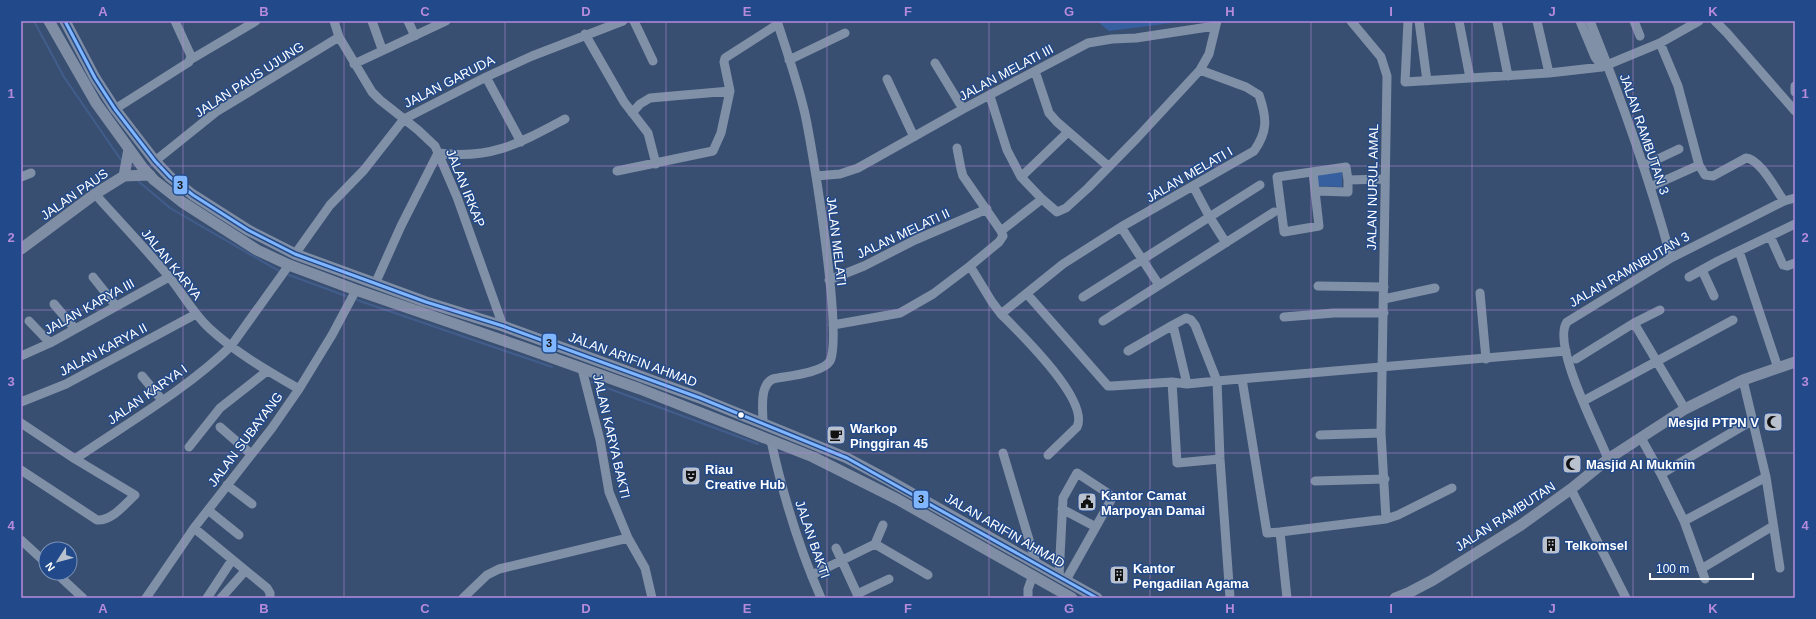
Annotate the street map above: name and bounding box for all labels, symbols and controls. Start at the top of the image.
text: A [98,4,108,19]
text: B [259,4,269,19]
text: C [420,4,430,19]
text: D [581,4,591,19]
text: E [743,4,752,19]
text: F [904,4,912,19]
text: G [1064,4,1074,19]
text: H [1225,4,1235,19]
text: I [1389,4,1393,19]
text: J [1548,4,1556,19]
text: K [1708,4,1718,19]
street label: JALAN PAUS UJUNG [192,39,307,120]
street label: JALAN MELATI III [957,41,1056,104]
street label: JALAN GARUDA [401,52,497,111]
street label: JALAN RAMBUTAN 3 [1617,72,1672,197]
text: 1 [7,86,15,101]
text: 1 [1801,86,1809,101]
street label: JALAN NURUL AMAL [1364,124,1381,250]
street label: JALAN MELATI I [1143,144,1235,205]
street label: JALAN IRKAP [443,147,488,230]
street label: JALAN PAUS [38,166,111,223]
line badge: 3 [173,175,188,195]
text: 3 [177,179,183,191]
street label: JALAN MELATI [824,195,849,287]
street label: JALAN MELATI II [854,205,952,262]
street label: JALAN KARYA [138,226,205,303]
street label: JALAN RAMNBUTAN 3 [1566,229,1692,310]
text: 2 [7,230,15,245]
text: 2 [1801,230,1809,245]
street label: JALAN KARYA III [42,275,137,337]
street label: JALAN KARYA II [57,320,150,379]
street label: JALAN ARIFIN AHMAD [566,329,699,390]
line badge: 3 [542,333,557,353]
text: 3 [546,337,552,349]
street label: JALAN KARYA I [105,361,190,427]
street label: JALAN KARYA BAKTI [590,372,633,500]
text: 3 [7,374,15,389]
text: 3 [1801,374,1809,389]
street label: JALAN SUBAYANG [205,389,286,489]
unlabelled marker [736,410,746,420]
mosque icon: Mesjid PTPN V [1762,411,1784,433]
place label: Mesjid PTPN V [1668,415,1759,430]
place label: Warkop Pinggiran 45 [850,421,928,451]
cafe icon: Warkop Pinggiran 45 [825,424,847,446]
mosque icon: Masjid Al Mukmin [1561,453,1583,475]
place label: Masjid Al Mukmin [1586,457,1695,472]
place label: Riau Creative Hub [705,462,785,492]
theatre icon: Riau Creative Hub [680,465,702,487]
street label: JALAN RAMBUTAN [1453,479,1558,554]
place label: Kantor Camat Marpoyan Damai [1101,488,1205,518]
line badge: 3 [913,490,929,509]
street label: JALAN ARIFIN AHMAD [942,490,1067,571]
public building icon: Kantor Camat Marpoyan Damai [1076,491,1098,513]
text: 3 [918,493,924,505]
street label: JALAN BAKTI [792,498,833,580]
text: 4 [7,518,15,533]
text: 4 [1801,518,1809,533]
building icon: Telkomsel [1540,534,1562,556]
place label: Telkomsel [1565,538,1628,553]
north arrow [38,541,78,581]
scale bar [1650,555,1753,581]
text: N [43,560,57,574]
place label: Kantor Pengadilan Agama [1133,561,1250,591]
text: 100 m [1656,562,1689,576]
building icon: Kantor Pengadilan Agama [1108,564,1130,586]
text: A [98,601,108,616]
text: B [259,601,269,616]
text: C [420,601,430,616]
text: D [581,601,591,616]
text: E [743,601,752,616]
text: F [904,601,912,616]
text: G [1064,601,1074,616]
text: H [1225,601,1235,616]
text: I [1389,601,1393,616]
text: J [1548,601,1556,616]
text: K [1708,601,1718,616]

